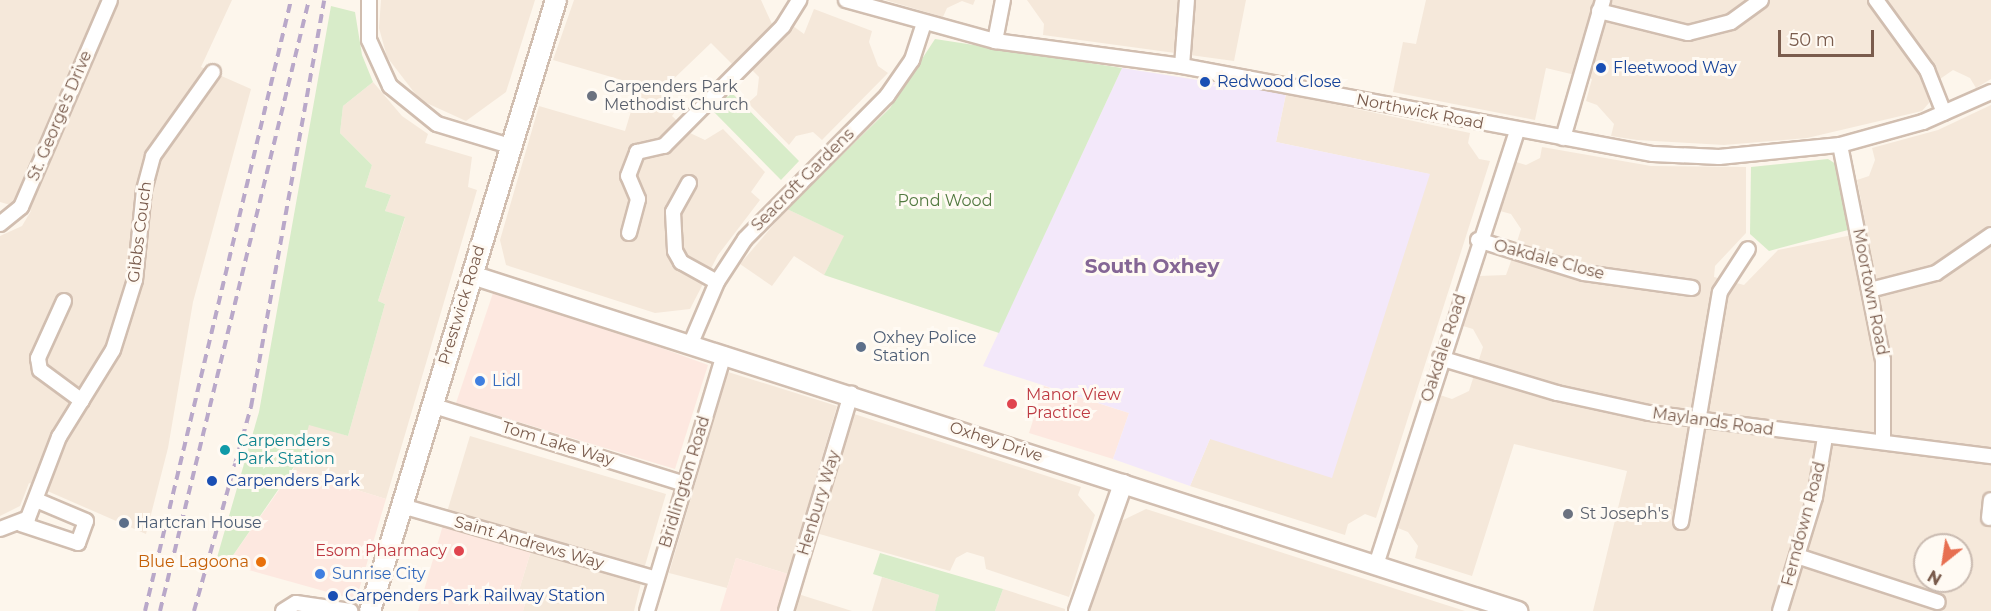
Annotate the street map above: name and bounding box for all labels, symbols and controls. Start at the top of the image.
scale bar [1781,18,1877,56]
text: 50 m [1789,29,1835,51]
street label: St. George's Drive [24,48,96,184]
place label: Fleetwood Way [1613,58,1737,78]
marker: Fleetwood Way [1594,61,1608,75]
place label: Redwood Close [1217,72,1341,92]
marker: Redwood Close [1198,75,1212,89]
place label: Carpenders Park Methodist Church [604,77,749,115]
marker: Carpenders Park Methodist Church [585,89,599,103]
street label: Northwick Road [1355,90,1485,134]
street label: Seacroft Gardens [748,125,858,235]
street label: Gibbs Couch [124,180,156,284]
park label: Pond Wood [898,191,992,211]
street label: Moortown Road [1848,227,1892,357]
street label: Oakdale Close [1492,236,1606,284]
street label: Prestwick Road [435,243,489,367]
district label: South Oxhey [1085,254,1219,278]
street label: Oakdale Road [1418,292,1470,404]
place label: Oxhey Police Station [873,328,976,366]
marker: Oxhey Police Station [854,340,868,354]
place label: Lidl [492,371,521,391]
marker: Lidl [473,374,487,388]
place label: Manor View Practice [1026,385,1121,423]
marker: Manor View Practice [1003,395,1021,413]
street label: Maylands Road [1651,404,1775,440]
street label: Bridlington Road [656,414,714,550]
street label: Tom Lake Way [500,418,616,470]
street label: Oxhey Drive [947,418,1045,466]
place label: Carpenders Park Station [237,431,335,469]
marker: Carpenders Park Station [218,443,232,457]
street label: Henbury Way [794,448,844,558]
street label: Ferndown Road [1778,460,1830,588]
place label: Carpenders Park [226,471,360,491]
marker: Carpenders Park [203,472,221,490]
place label: St Joseph's [1580,504,1669,524]
marker: St Joseph's [1561,507,1575,521]
street label: Saint Andrews Way [452,512,606,574]
place label: Hartcran House [136,513,262,533]
marker: Hartcran House [117,516,131,530]
north arrow [1913,533,1973,593]
place label: Esom Pharmacy [315,541,447,561]
marker: Esom Pharmacy [452,544,466,558]
place label: Blue Lagoona [138,552,249,572]
marker: Blue Lagoona [254,555,268,569]
place label: Sunrise City [332,564,426,584]
text: N [1924,566,1945,589]
marker: Sunrise City [313,567,327,581]
place label: Carpenders Park Railway Station [345,586,605,606]
marker: Carpenders Park Railway Station [326,589,340,603]

